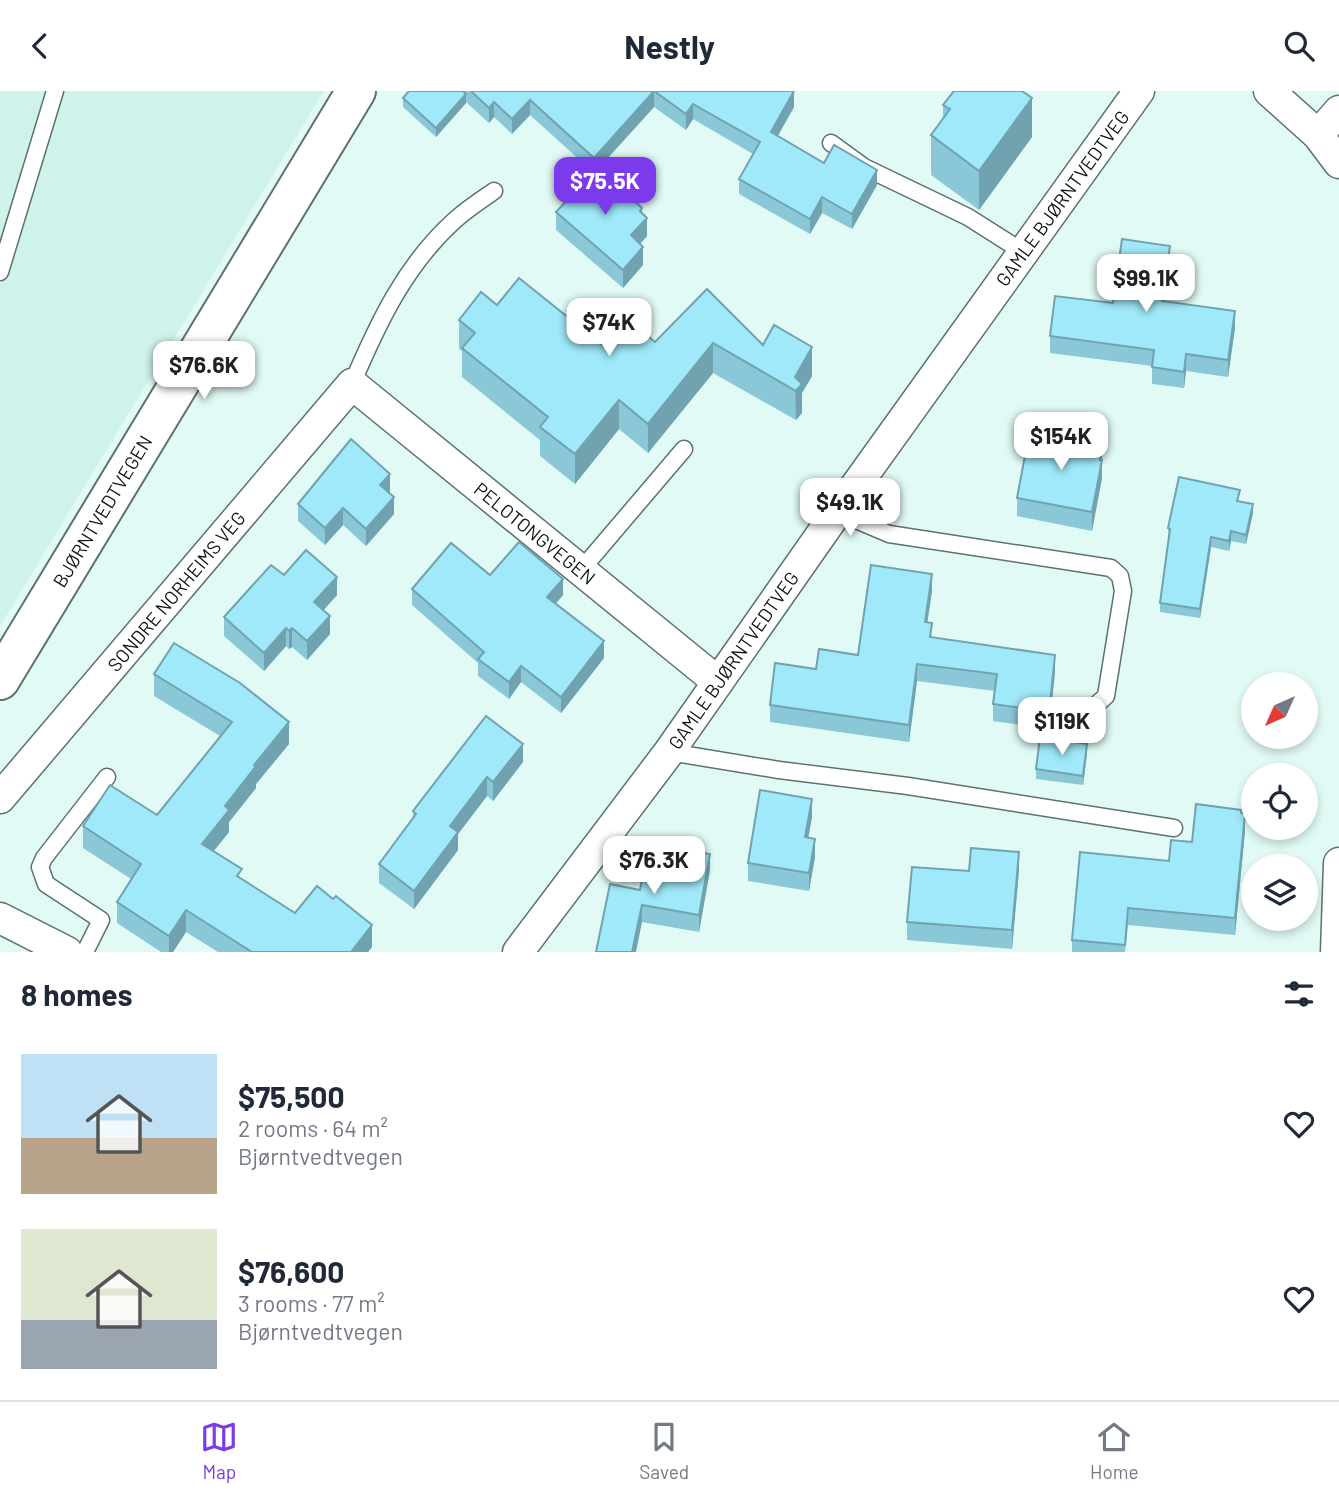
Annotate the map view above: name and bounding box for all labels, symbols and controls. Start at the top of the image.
icon: back [21,27,59,65]
text: Nestly [624,27,715,65]
icon: search [1280,27,1318,65]
street label: GAMLE BJØRNTVEDTVEG [990,106,1134,290]
pin: $75.5K [548,157,662,217]
text: $75.5K [570,166,640,194]
pin: $99.1K [1089,255,1203,314]
text: $99.1K [1113,263,1179,291]
pin: $74K [568,299,650,358]
text: $74K [583,307,635,335]
pin: $76.6K [147,341,261,401]
text: $76.6K [169,350,239,378]
pin: $154K [1012,413,1110,472]
text: $154K [1030,421,1092,449]
street label: BJØRNTVEDTVEGEN [48,431,156,591]
street label: PELOTONGVEGEN [470,477,600,589]
pin: $49.1K [793,479,907,538]
text: $49.1K [816,487,884,515]
street label: SONDRE NORHEIMS VEG [102,506,250,676]
street label: GAMLE BJØRNTVEDTVEG [663,567,803,753]
north arrow [1241,672,1318,749]
map controls [1241,672,1318,931]
pin: $119K [1013,697,1111,757]
text: $119K [1034,706,1090,734]
button: locate [1241,763,1318,840]
pin: $76.3K [597,837,711,896]
text: $76.3K [619,845,689,873]
button: layers [1241,854,1318,931]
icon: filters [1280,975,1318,1013]
text: 8 homes [21,976,132,1012]
text: $75,500 [238,1078,345,1114]
icon: home [77,1082,161,1166]
icon: heart [1280,1105,1318,1143]
text: 2 rooms · 64 m² [238,1114,388,1142]
text: Bjørntvedtvegen [238,1142,403,1170]
text: $76,600 [238,1253,344,1289]
icon: home [77,1257,161,1341]
icon: heart [1280,1280,1318,1318]
text: 3 rooms · 77 m² [238,1289,385,1317]
text: Bjørntvedtvegen [238,1317,403,1345]
tab: Map [200,1418,238,1483]
tab: Saved [639,1418,689,1483]
tab: Home [1090,1418,1139,1483]

